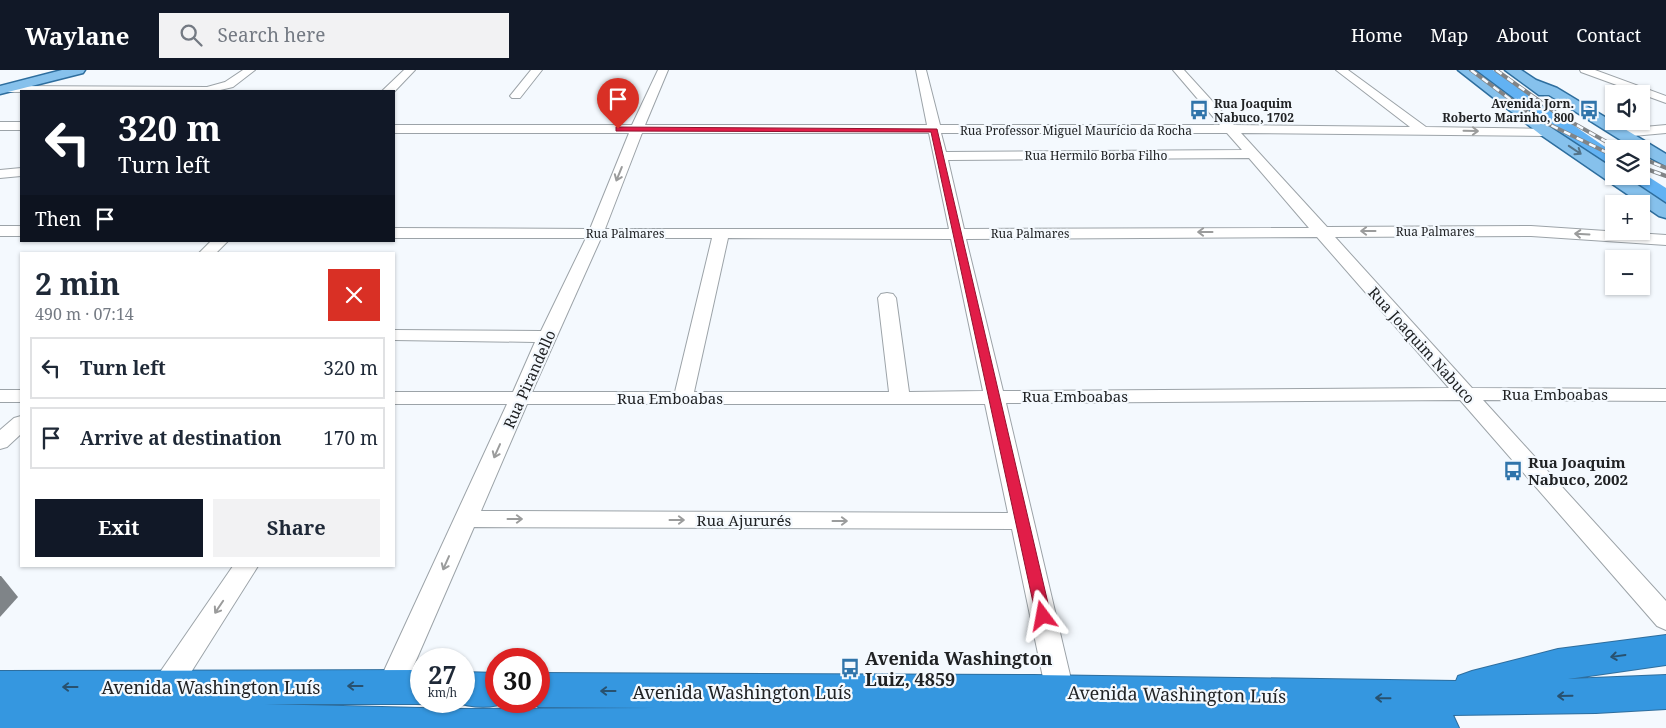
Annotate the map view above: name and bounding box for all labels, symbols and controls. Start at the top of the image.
search box [159,13,509,58]
text: Waylane [25,19,129,52]
icon: search [177,21,205,49]
text: Search here [217,22,325,48]
text: Home [1351,23,1402,47]
text: Map [1430,23,1468,47]
text: About [1496,23,1548,47]
text: Contact [1576,23,1641,47]
pin [597,78,639,129]
icon: arrive [604,85,632,113]
map controls [1605,85,1650,295]
button: sound [1605,85,1650,130]
place label: Rua Joaquim Nabuco, 1702 [1214,95,1294,126]
place label: Avenida Jorn. Roberto Marinho, 800 [1442,95,1574,126]
bus stop icon: Rua Joaquim Nabuco, 1702 [1188,99,1210,121]
bus stop icon: Avenida Jorn. Roberto Marinho, 800 [1578,99,1600,121]
text: 320 m [118,104,221,151]
icon: left [35,110,100,175]
street label: Rua Professor Miguel Maurício da Rocha [960,122,1192,139]
one-way arrow [1462,126,1478,135]
button: layers [1605,140,1650,185]
one-way arrow [1568,145,1582,155]
street label: Rua Hermilo Borba Filho [1025,147,1167,164]
text: Turn left [118,149,210,179]
one-way arrow [614,166,623,181]
button: + [1605,195,1650,240]
icon: arrive [91,205,119,233]
text: Then [35,206,81,232]
street label: Rua Palmares [1396,223,1474,240]
street label: Rua Palmares [586,225,664,242]
street label: Rua Palmares [991,225,1069,242]
one-way arrow [1360,226,1376,236]
one-way arrow [1197,227,1214,237]
one-way arrow [1575,229,1591,238]
button: − [1605,250,1650,295]
text: 2 min [35,263,120,304]
button: close [328,269,380,321]
street label: Rua Joaquim Nabuco [1364,282,1480,408]
text: 490 m · 07:14 [35,303,134,325]
street label: Rua Pirandello [498,327,560,431]
icon: left [37,354,65,382]
text: Turn left [80,355,166,381]
text: 320 m [323,355,378,381]
street label: Rua Emboabas [1502,384,1608,404]
street label: Rua Emboabas [1022,386,1128,406]
street label: Rua Emboabas [617,388,723,408]
icon: arrive [37,424,65,452]
text: Arrive at destination [80,425,282,451]
text: 170 m [323,425,378,451]
one-way arrow [492,443,501,458]
place label: Rua Joaquim Nabuco, 2002 [1528,452,1628,489]
bus stop icon: Rua Joaquim Nabuco, 2002 [1502,460,1524,482]
button: Exit [35,499,203,557]
button: Share [213,499,380,557]
street label: Rua Ajururés [697,510,792,530]
one-way arrow [506,514,523,524]
one-way arrow [669,515,685,525]
one-way arrow [832,516,848,525]
one-way arrow [441,555,451,570]
position arrow [1016,589,1068,641]
one-way arrow [214,599,224,613]
place label: Avenida Washington Luiz, 4859 [865,646,1052,691]
speed limit sign: 30 [485,648,550,713]
one-way arrow [1610,652,1626,662]
text: 27 [428,657,457,691]
bus stop icon: Avenida Washington Luiz, 4859 [839,657,861,679]
street label: Avenida Washington Luís [102,675,320,699]
street label: Avenida Washington Luís [633,680,851,704]
street label: Avenida Washington Luís [1067,680,1287,708]
one-way arrow [347,681,364,691]
one-way arrow [62,682,78,692]
text: km/h [428,684,457,701]
one-way arrow [600,686,616,696]
one-way arrow [1557,691,1574,701]
one-way arrow [1375,693,1391,702]

